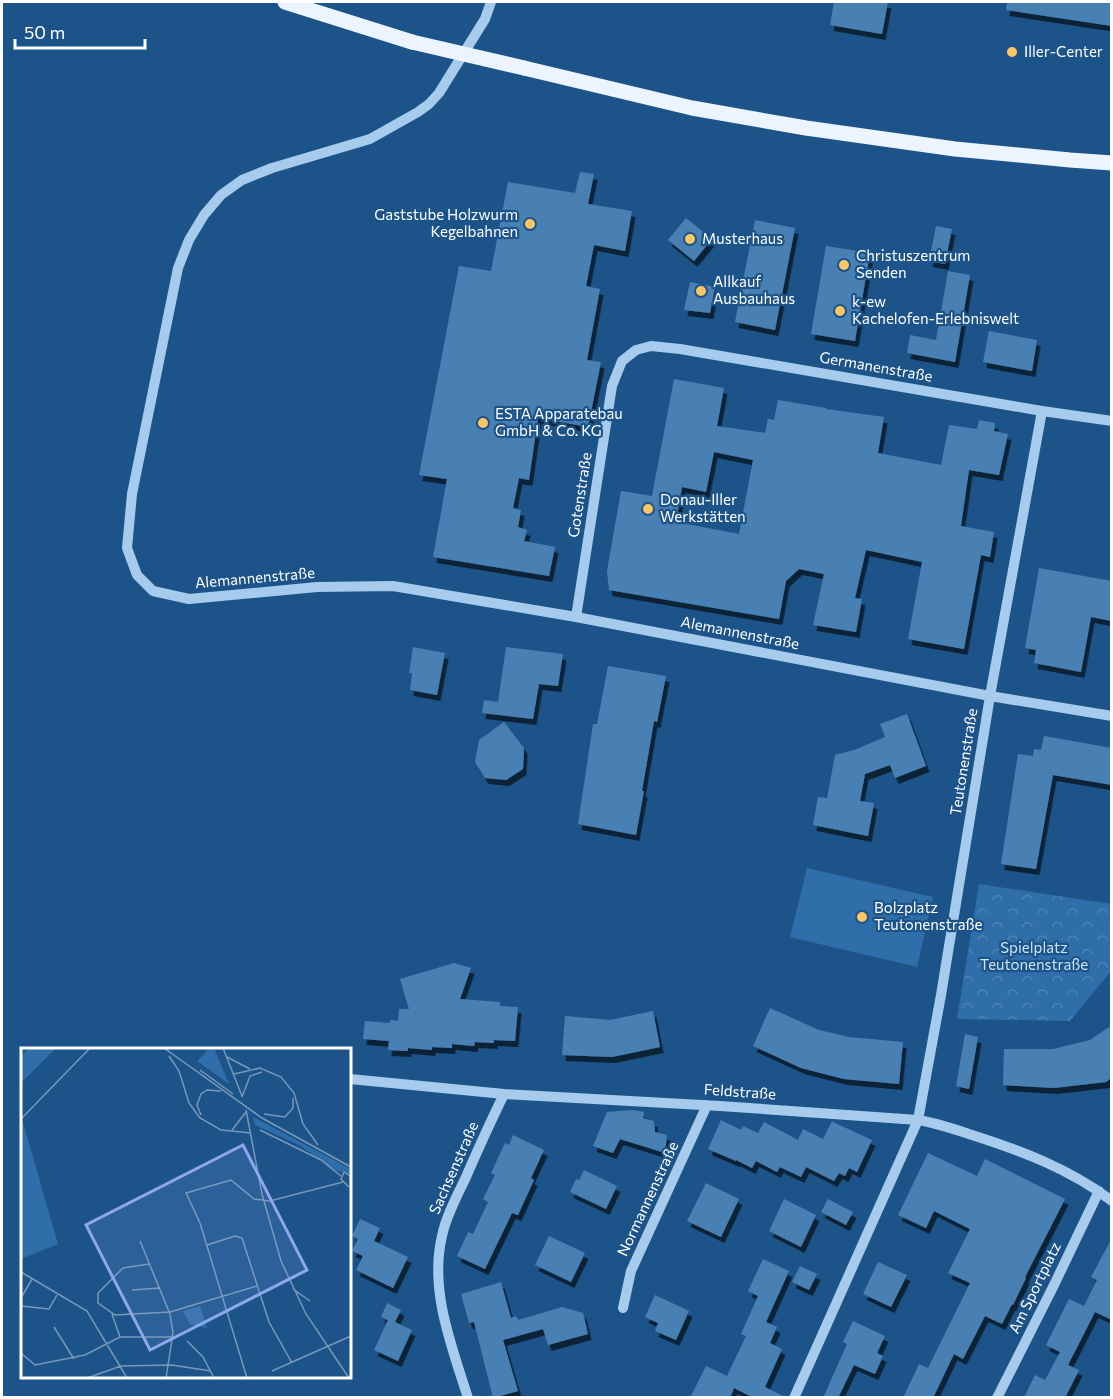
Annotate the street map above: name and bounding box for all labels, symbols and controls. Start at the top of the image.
scale bar [15,12,146,50]
text: 50 m [24,21,65,43]
place label: Iller-Center [1024,42,1103,60]
marker: Iller-Center [1005,45,1019,59]
place label: Gaststube Holzwurm Kegelbahnen [374,205,518,240]
marker: Gaststube Holzwurm Kegelbahnen [523,217,537,231]
place label: Musterhaus [702,229,783,247]
marker: Musterhaus [683,232,697,246]
place label: Christuszentrum Senden [856,246,970,281]
marker: Christuszentrum Senden [837,258,851,272]
place label: Allkauf Ausbauhaus [713,272,795,307]
marker: Allkauf Ausbauhaus [694,284,708,298]
place label: k-ew Kachelofen-Erlebniswelt [852,292,1019,327]
marker: k-ew Kachelofen-Erlebniswelt [833,304,847,318]
street label: Germanenstraße [818,347,934,385]
place label: ESTA Apparatebau GmbH & Co. KG [495,404,623,439]
marker: ESTA Apparatebau GmbH & Co. KG [476,416,490,430]
street label: Gotenstraße [563,451,595,539]
place label: Donau-Iller Werkstätten [660,490,746,525]
marker: Donau-Iller Werkstätten [641,502,655,516]
street label: Alemannenstraße [194,563,316,591]
street label: Alemannenstraße [679,612,801,652]
street label: Teutonenstraße [946,707,980,817]
place label: Bolzplatz Teutonenstraße [874,898,983,933]
marker: Bolzplatz Teutonenstraße [855,910,869,924]
park label: Spielplatz Teutonenstraße [980,938,1088,973]
inset map [21,1048,351,1378]
street label: Feldstraße [703,1080,777,1103]
street label: Sachsenstraße [425,1118,482,1217]
street label: Normannenstraße [613,1138,682,1259]
street label: Am Sportplatz [1004,1239,1064,1336]

